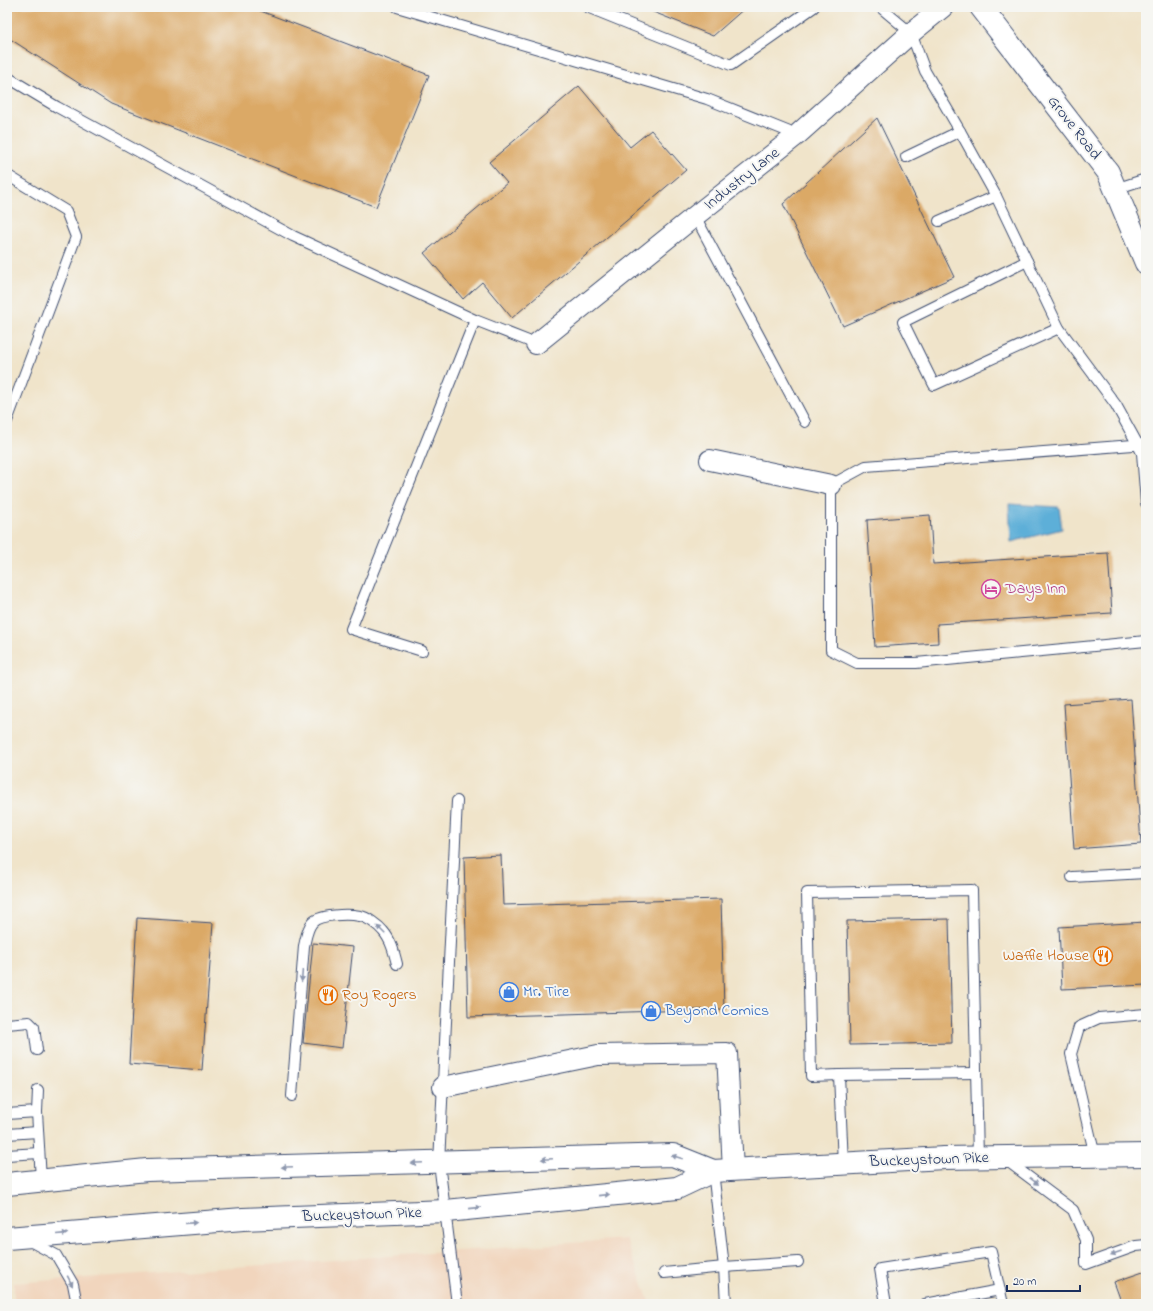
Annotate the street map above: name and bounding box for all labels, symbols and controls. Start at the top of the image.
street label: Grove Road [1041,91,1107,165]
street label: Industry Lane [699,141,786,216]
place label: Days Inn [1004,577,1066,601]
hotel icon: Days Inn [980,578,1002,600]
one-way arrow [376,925,385,935]
place label: Waffle House [1003,944,1090,968]
restaurant icon: Waffle House [1092,945,1114,967]
one-way arrow [298,970,305,982]
place label: Mr. Tire [523,980,570,1004]
shop icon: Mr. Tire [498,981,520,1003]
place label: Roy Rogers [342,983,417,1007]
restaurant icon: Roy Rogers [317,984,339,1006]
place label: Beyond Comics [664,999,769,1023]
shop icon: Beyond Comics [640,1000,662,1022]
street label: Buckeystown Pike [868,1146,990,1174]
one-way arrow [670,1154,682,1160]
one-way arrow [540,1156,553,1162]
one-way arrow [410,1160,423,1166]
one-way arrow [281,1163,293,1170]
one-way arrow [1028,1177,1039,1185]
one-way arrow [598,1192,610,1199]
street label: Buckeystown Pike [301,1201,423,1229]
one-way arrow [469,1205,481,1212]
one-way arrow [185,1220,197,1227]
one-way arrow [56,1230,68,1237]
one-way arrow [1110,1251,1122,1257]
scale bar [1007,1267,1080,1293]
text: 20 m [1013,1273,1036,1291]
one-way arrow [67,1275,73,1286]

